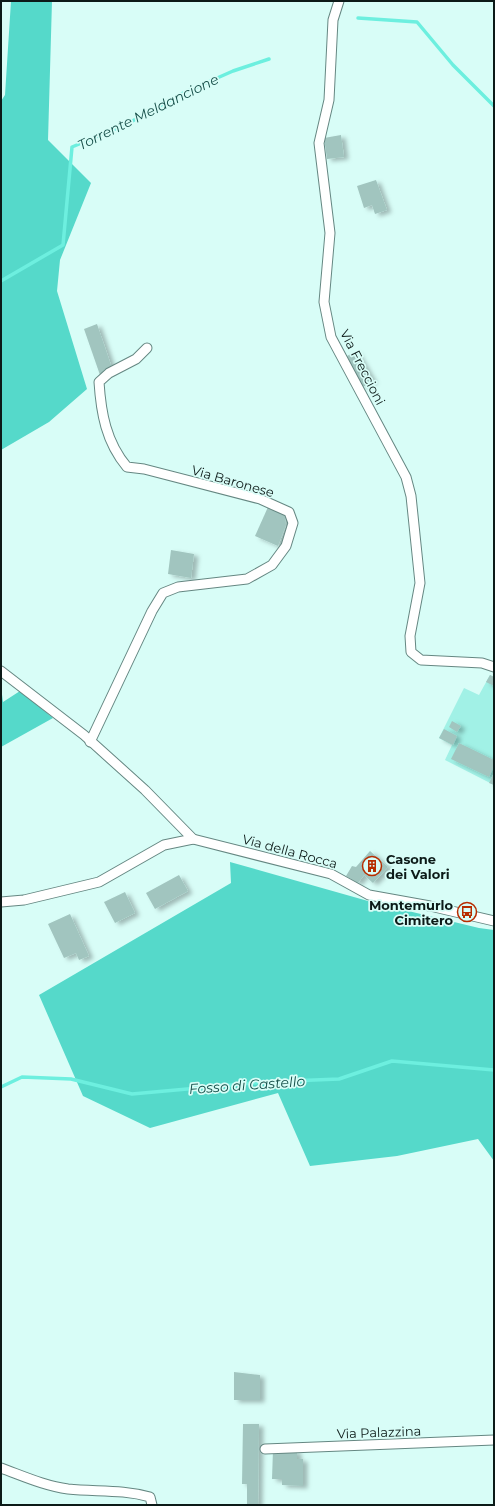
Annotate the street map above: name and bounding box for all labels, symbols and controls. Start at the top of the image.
water label: Torrente Meldancione [75,70,221,154]
street label: Via Freccioni [337,326,389,408]
street label: Via Baronese [190,462,276,500]
street label: Via della Rocca [241,831,339,871]
place label: Casone dei Valori [386,851,450,882]
building icon: Casone dei Valori [361,855,383,877]
place label: Montemurlo Cimitero [369,897,453,928]
bus stop icon: Montemurlo Cimitero [456,901,478,923]
water label: Fosso di Castello [188,1072,306,1098]
street label: Via Palazzina [336,1423,422,1441]

